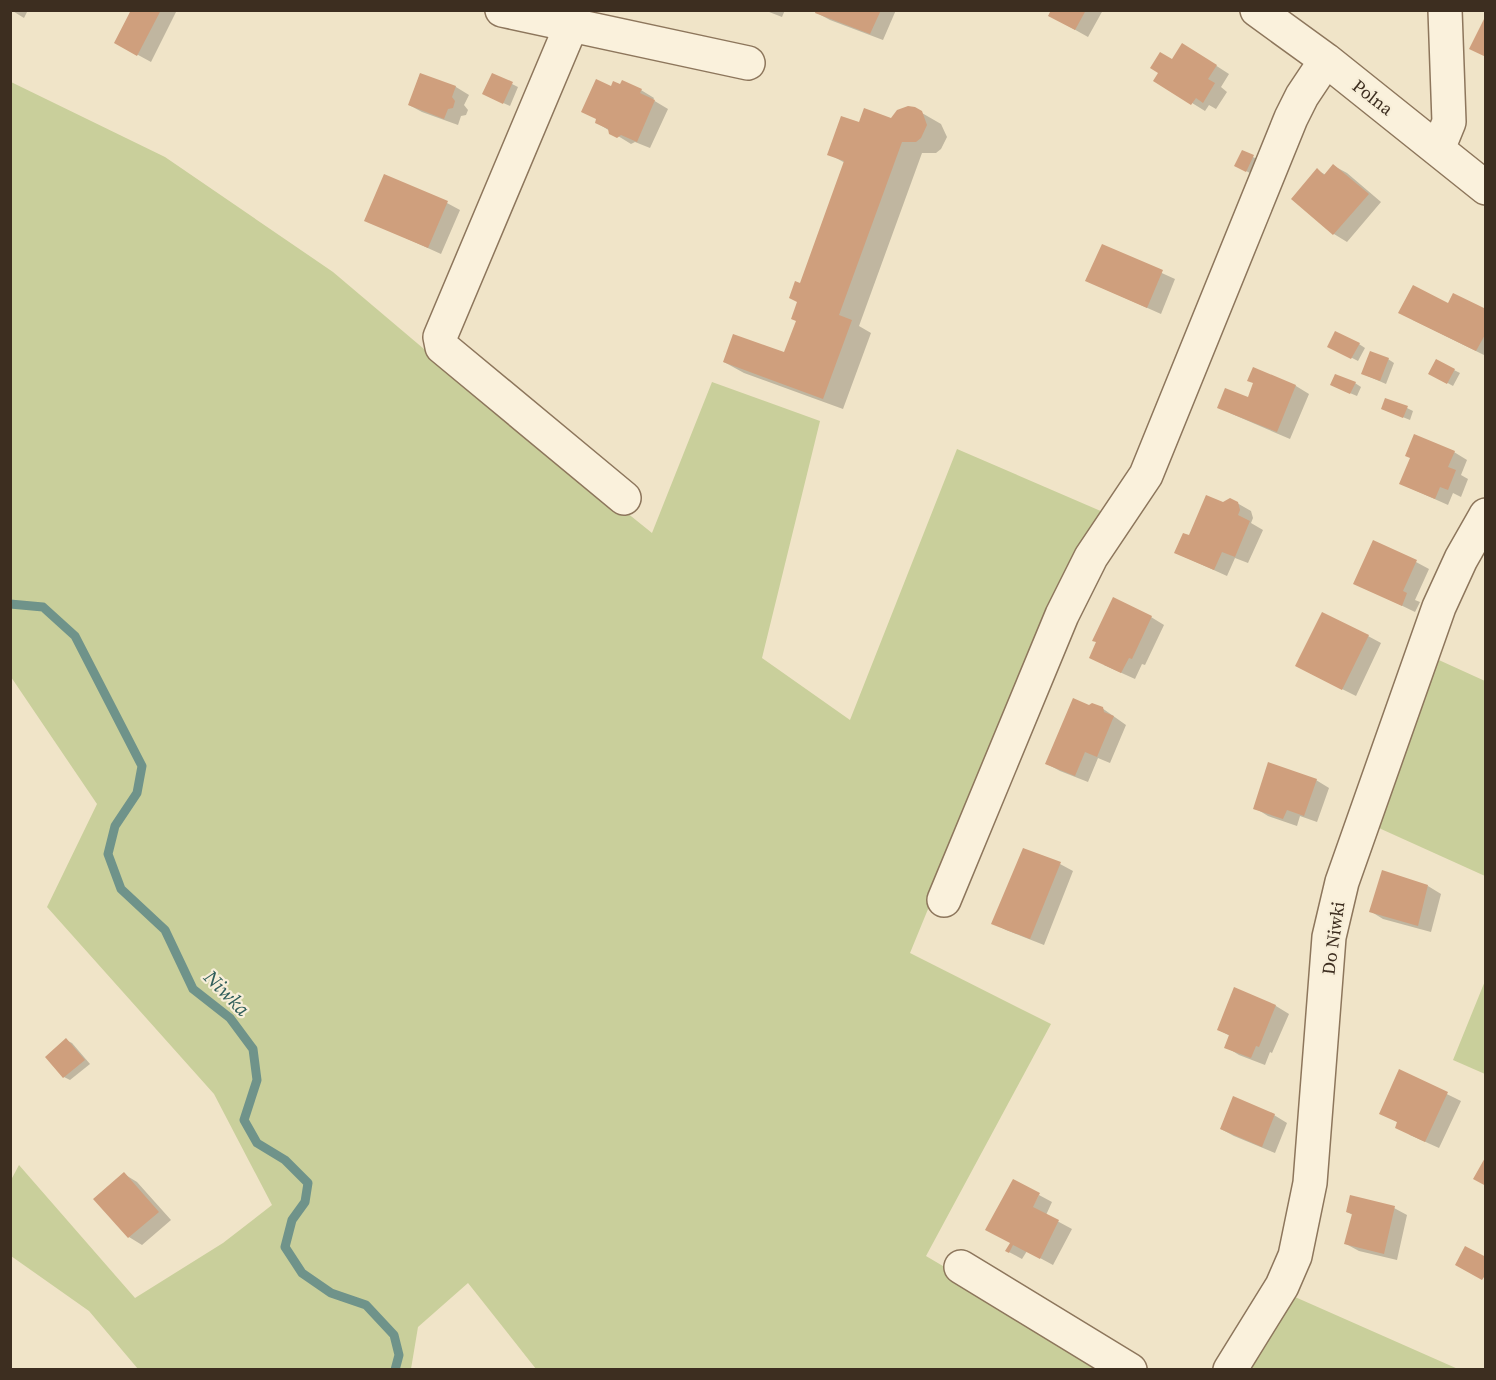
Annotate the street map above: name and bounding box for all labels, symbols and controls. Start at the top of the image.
street label: Polna [1347,73,1399,121]
street label: Do Niwki [1315,900,1351,976]
water label: Niwka [197,963,257,1023]

